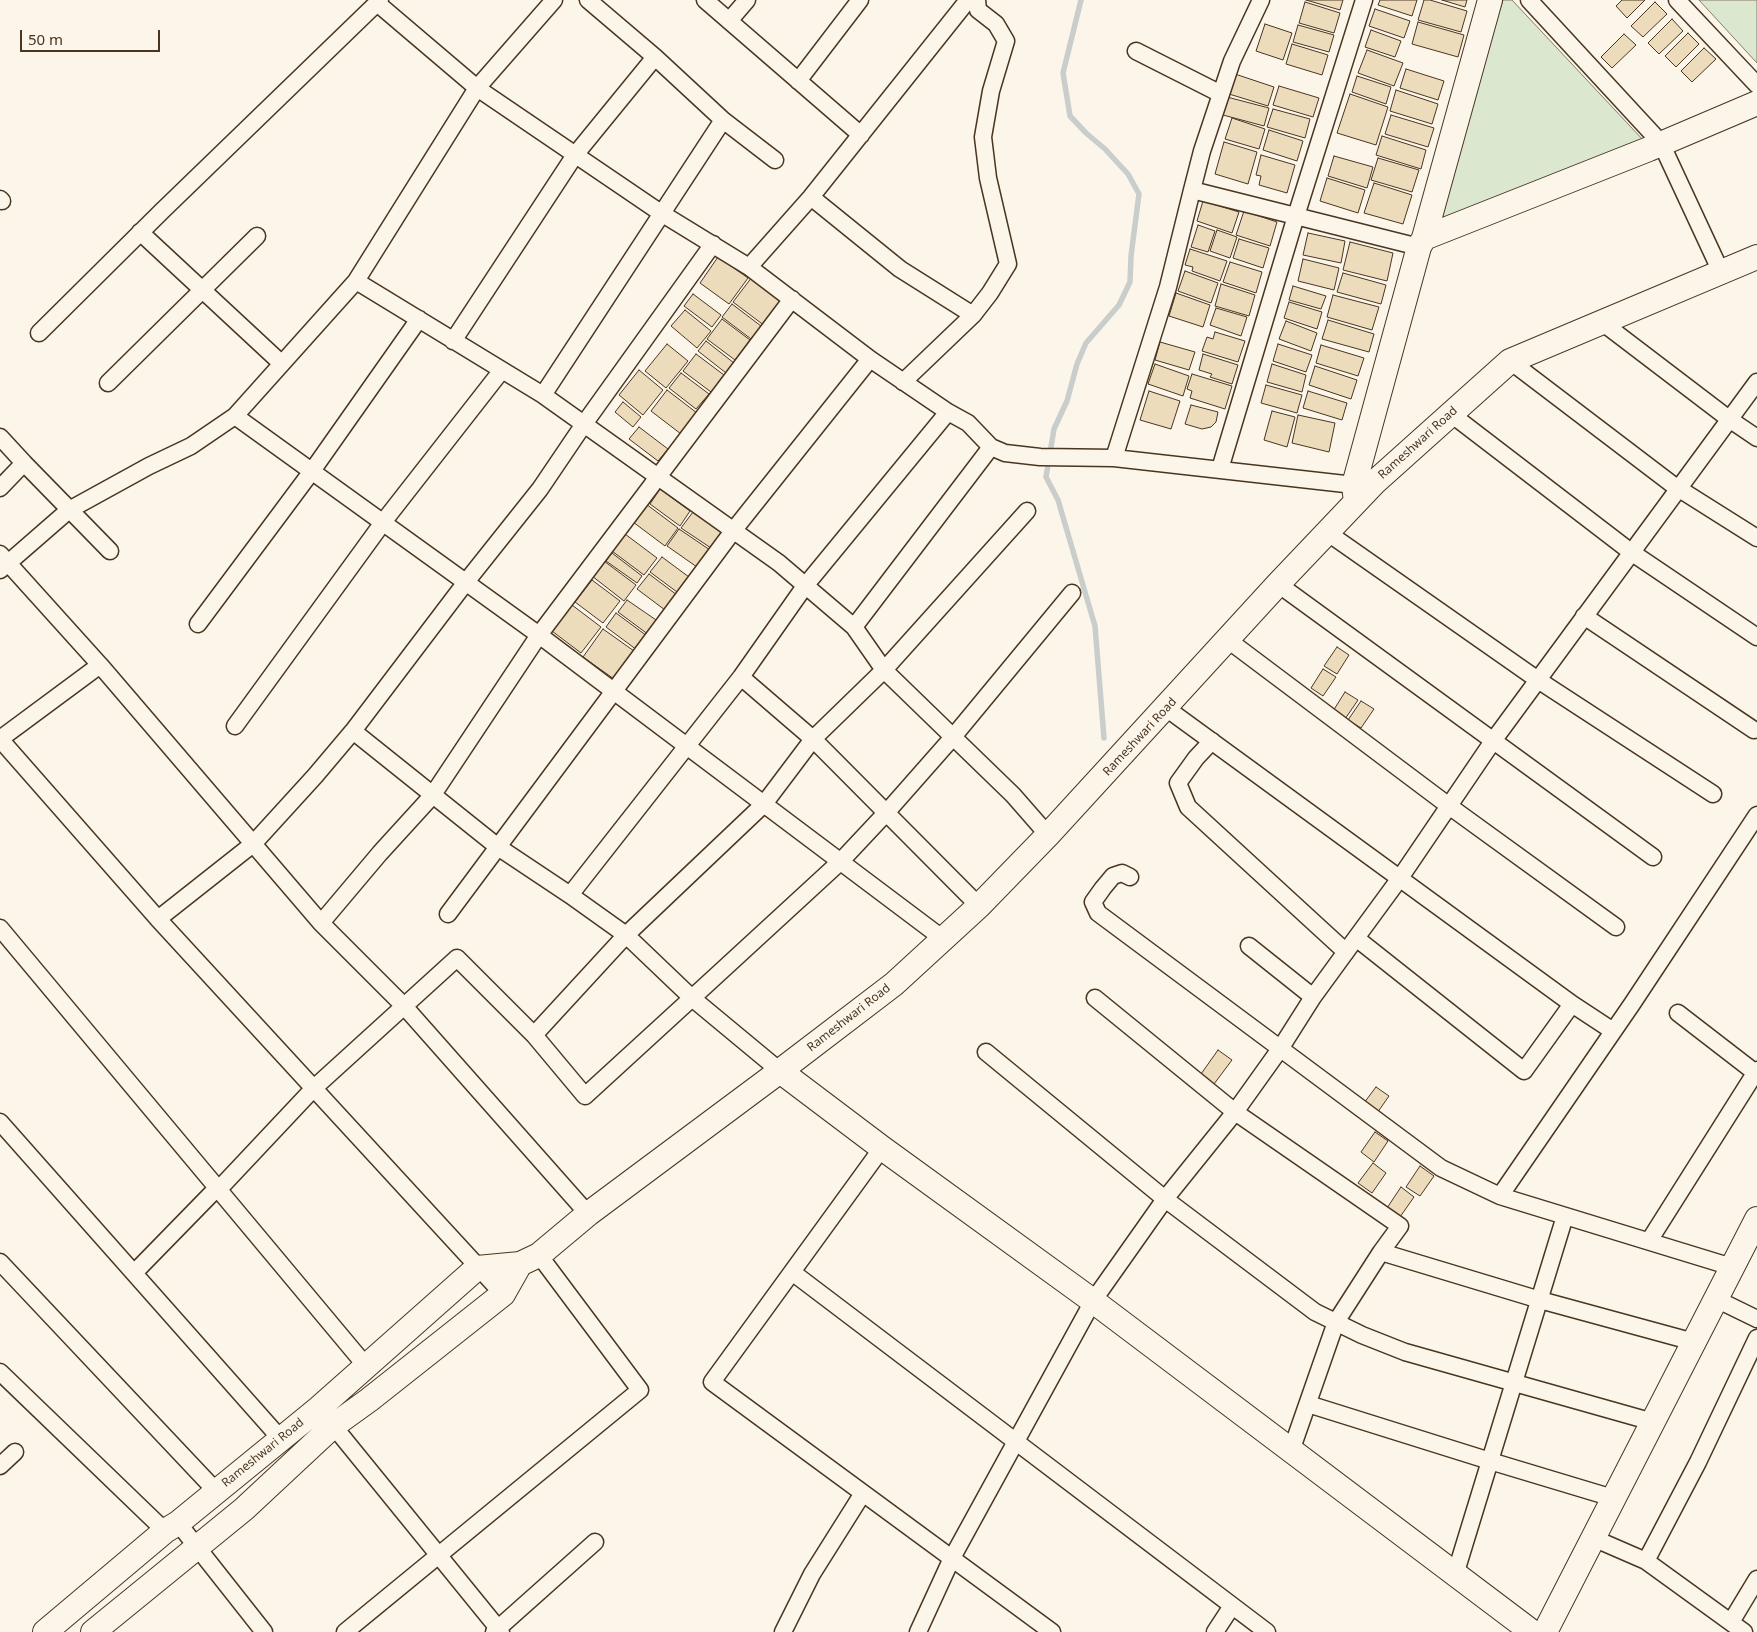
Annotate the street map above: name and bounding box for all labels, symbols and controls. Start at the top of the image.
scale bar [22,20,162,52]
text: 50 m [28,29,63,49]
street label: Rameshwari Road [1375,404,1461,482]
street label: Rameshwari Road [1100,695,1180,779]
street label: Rameshwari Road [805,981,893,1055]
street label: Rameshwari Road [219,1415,307,1491]

